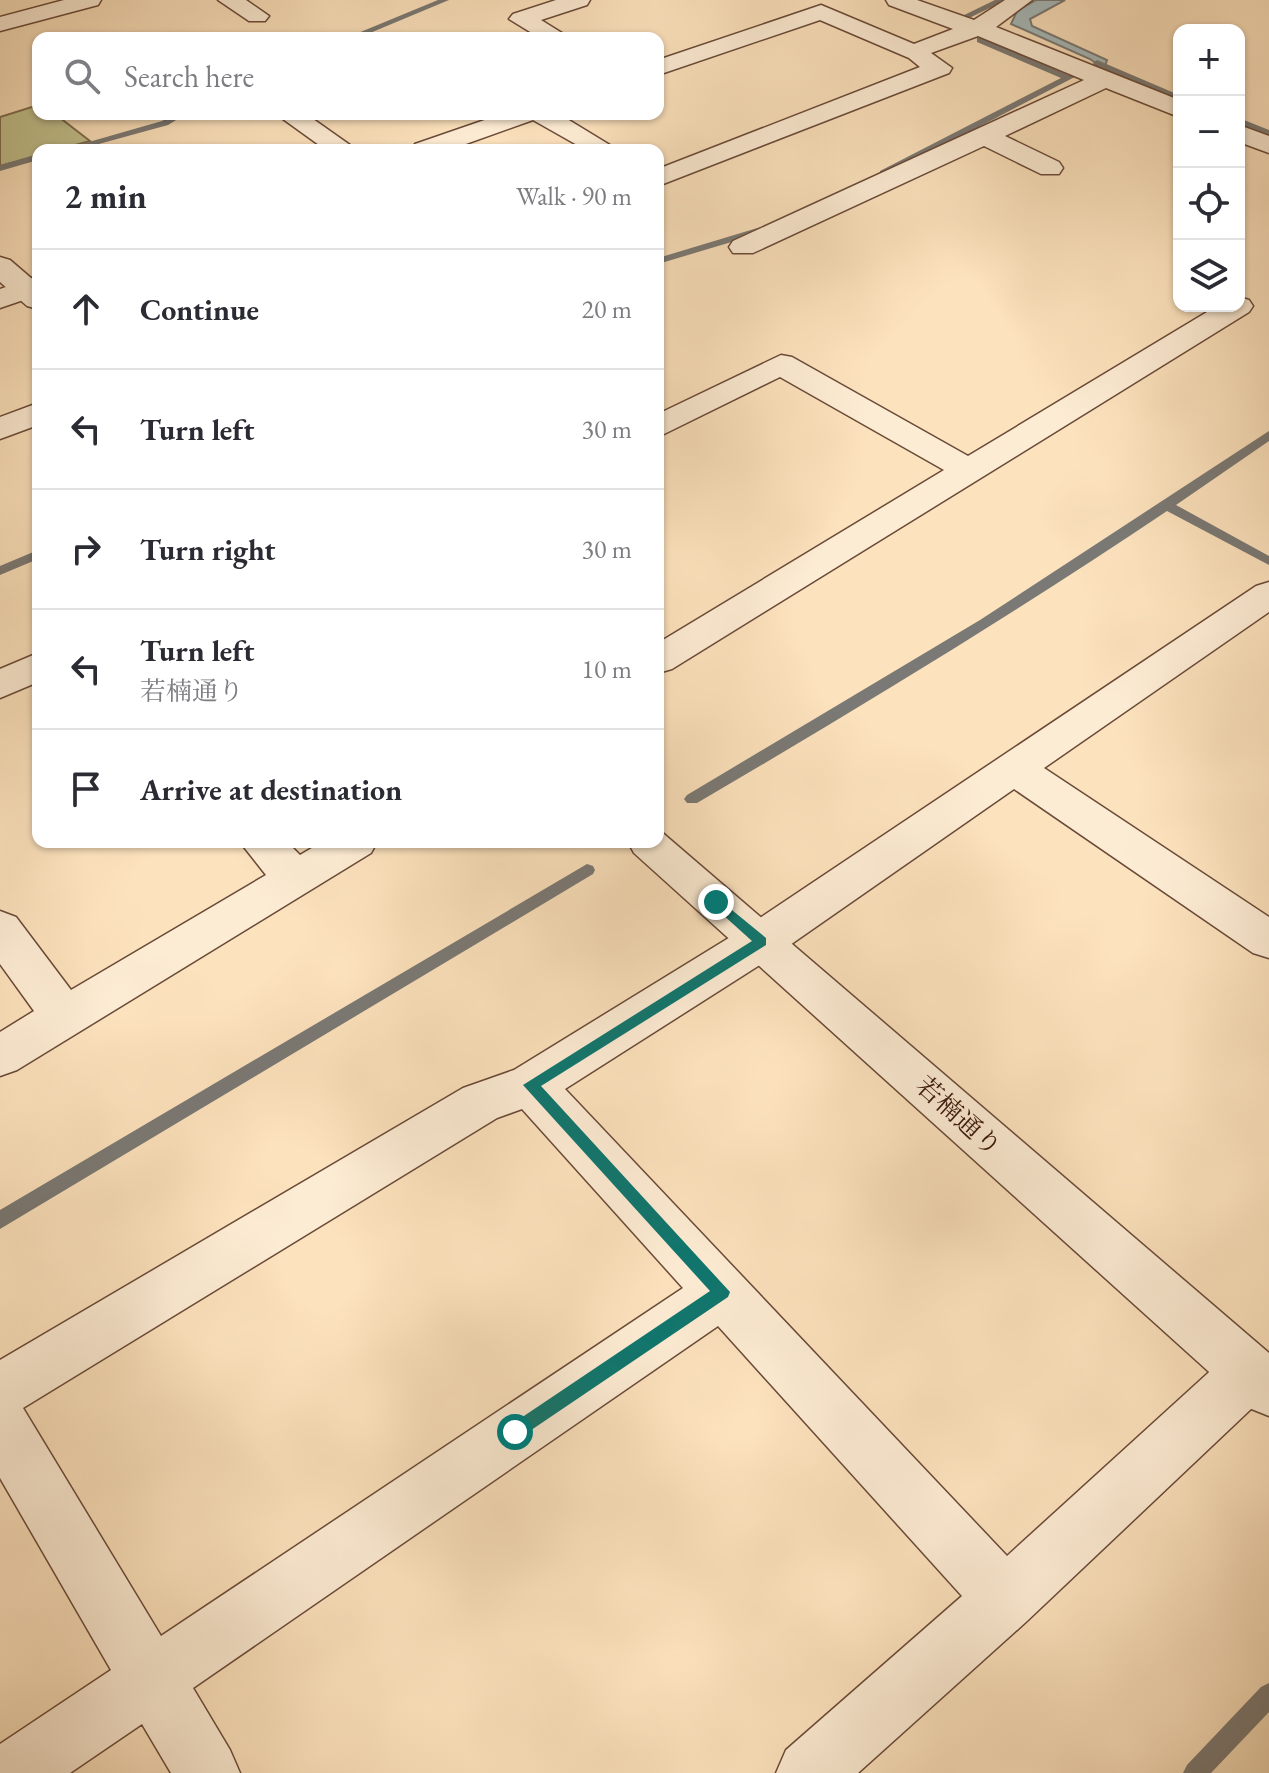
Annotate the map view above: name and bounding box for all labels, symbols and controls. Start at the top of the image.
map controls [1173,24,1245,312]
button: + [1173,24,1245,96]
search box [32,32,664,120]
icon: search [60,54,104,98]
text: Search here [124,57,254,96]
button: − [1173,96,1245,168]
button: locate [1173,168,1245,240]
text: 2 min [64,174,147,218]
text: Walk · 90 m [516,179,632,213]
button: layers [1173,240,1245,312]
icon: ahead [64,287,108,331]
text: Continue [140,290,259,329]
text: 20 m [582,292,632,326]
icon: left [64,407,108,451]
text: Turn left [140,410,254,449]
text: 30 m [582,412,632,446]
icon: right [64,527,108,571]
text: Turn right [140,530,276,569]
text: 30 m [582,532,632,566]
text: Turn left [140,631,254,670]
icon: left [64,647,108,691]
text: 10 m [582,652,632,686]
text: 若楠通り [140,674,244,708]
icon: arrive [64,767,108,811]
text: Arrive at destination [140,770,402,809]
route end [698,884,734,920]
street label: 若楠通り [909,1069,1009,1163]
route start [497,1414,533,1450]

